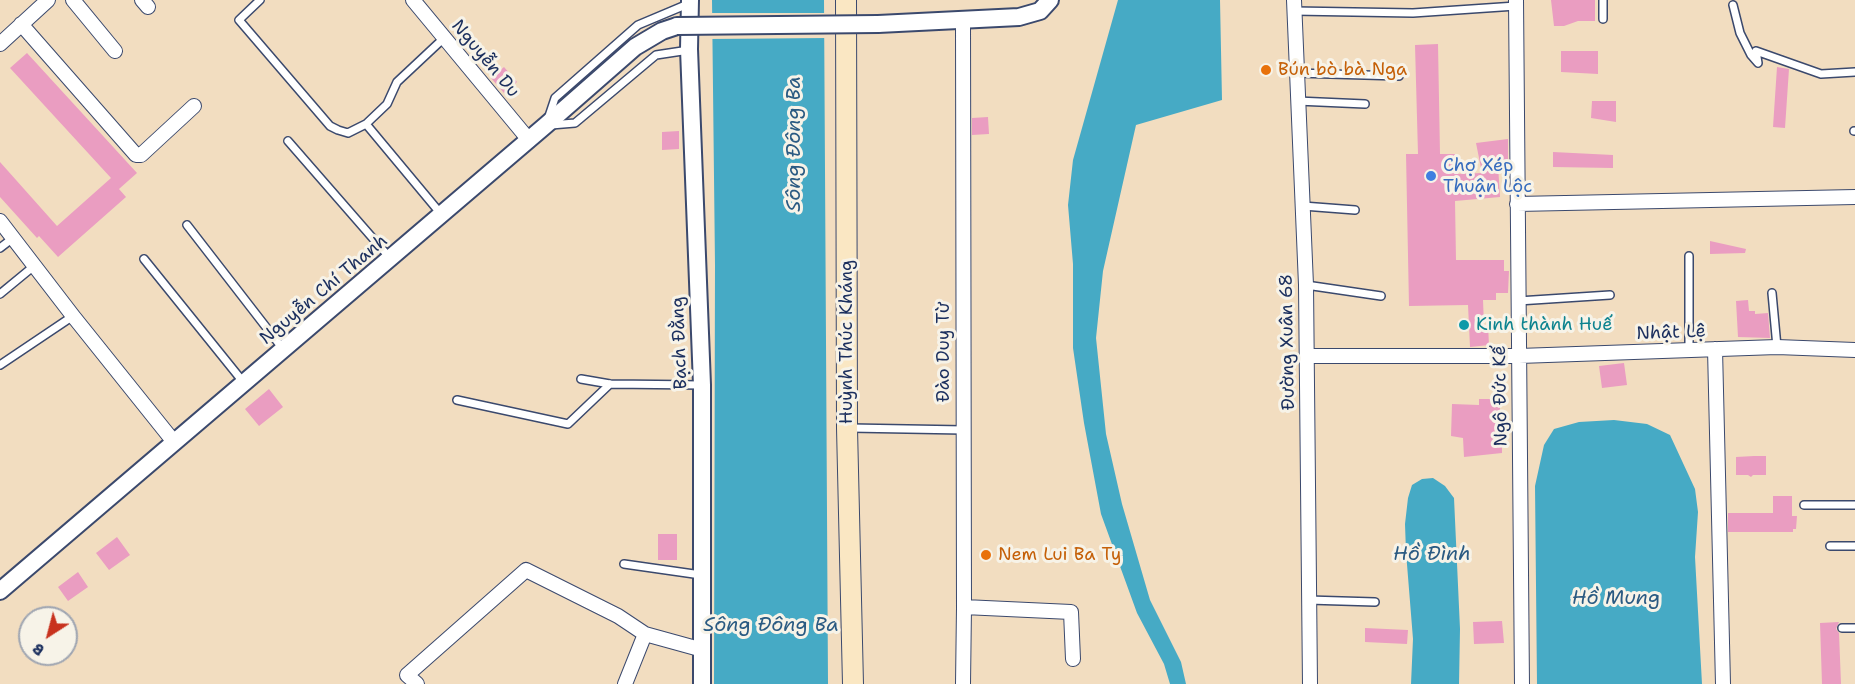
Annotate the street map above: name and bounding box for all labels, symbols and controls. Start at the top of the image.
street label: Nguyễn Du [446,16,524,102]
place label: Bún bò bà Nga [1278,59,1407,81]
marker: Bún bò bà Nga [1259,63,1273,77]
water label: Sông Đông Ba [783,76,807,212]
place label: Chợ Xép Thuận Lộc [1443,155,1532,198]
marker: Chợ Xép Thuận Lộc [1424,169,1438,183]
street label: Nguyễn Chí Thanh [256,230,392,350]
street label: Huỳnh Thúc Kháng [836,260,858,424]
street label: Đường Xuân 68 [1276,273,1300,411]
street label: Bạch Đằng [668,296,692,390]
street label: Đào Duy Từ [933,302,955,402]
place label: Kinh thành Huế [1476,314,1612,336]
marker: Kinh thành Huế [1457,318,1471,332]
street label: Nhật Lệ [1636,321,1706,345]
street label: Ngô Đức Kế [1489,345,1513,447]
water label: Hồ Đình [1393,543,1471,567]
place label: Nem Lui Ba Ty [998,544,1121,566]
marker: Nem Lui Ba Ty [979,548,993,562]
water label: Hồ Mung [1572,587,1660,611]
north arrow [18,606,78,666]
water label: Sông Đông Ba [703,614,839,638]
text: B [28,638,49,661]

